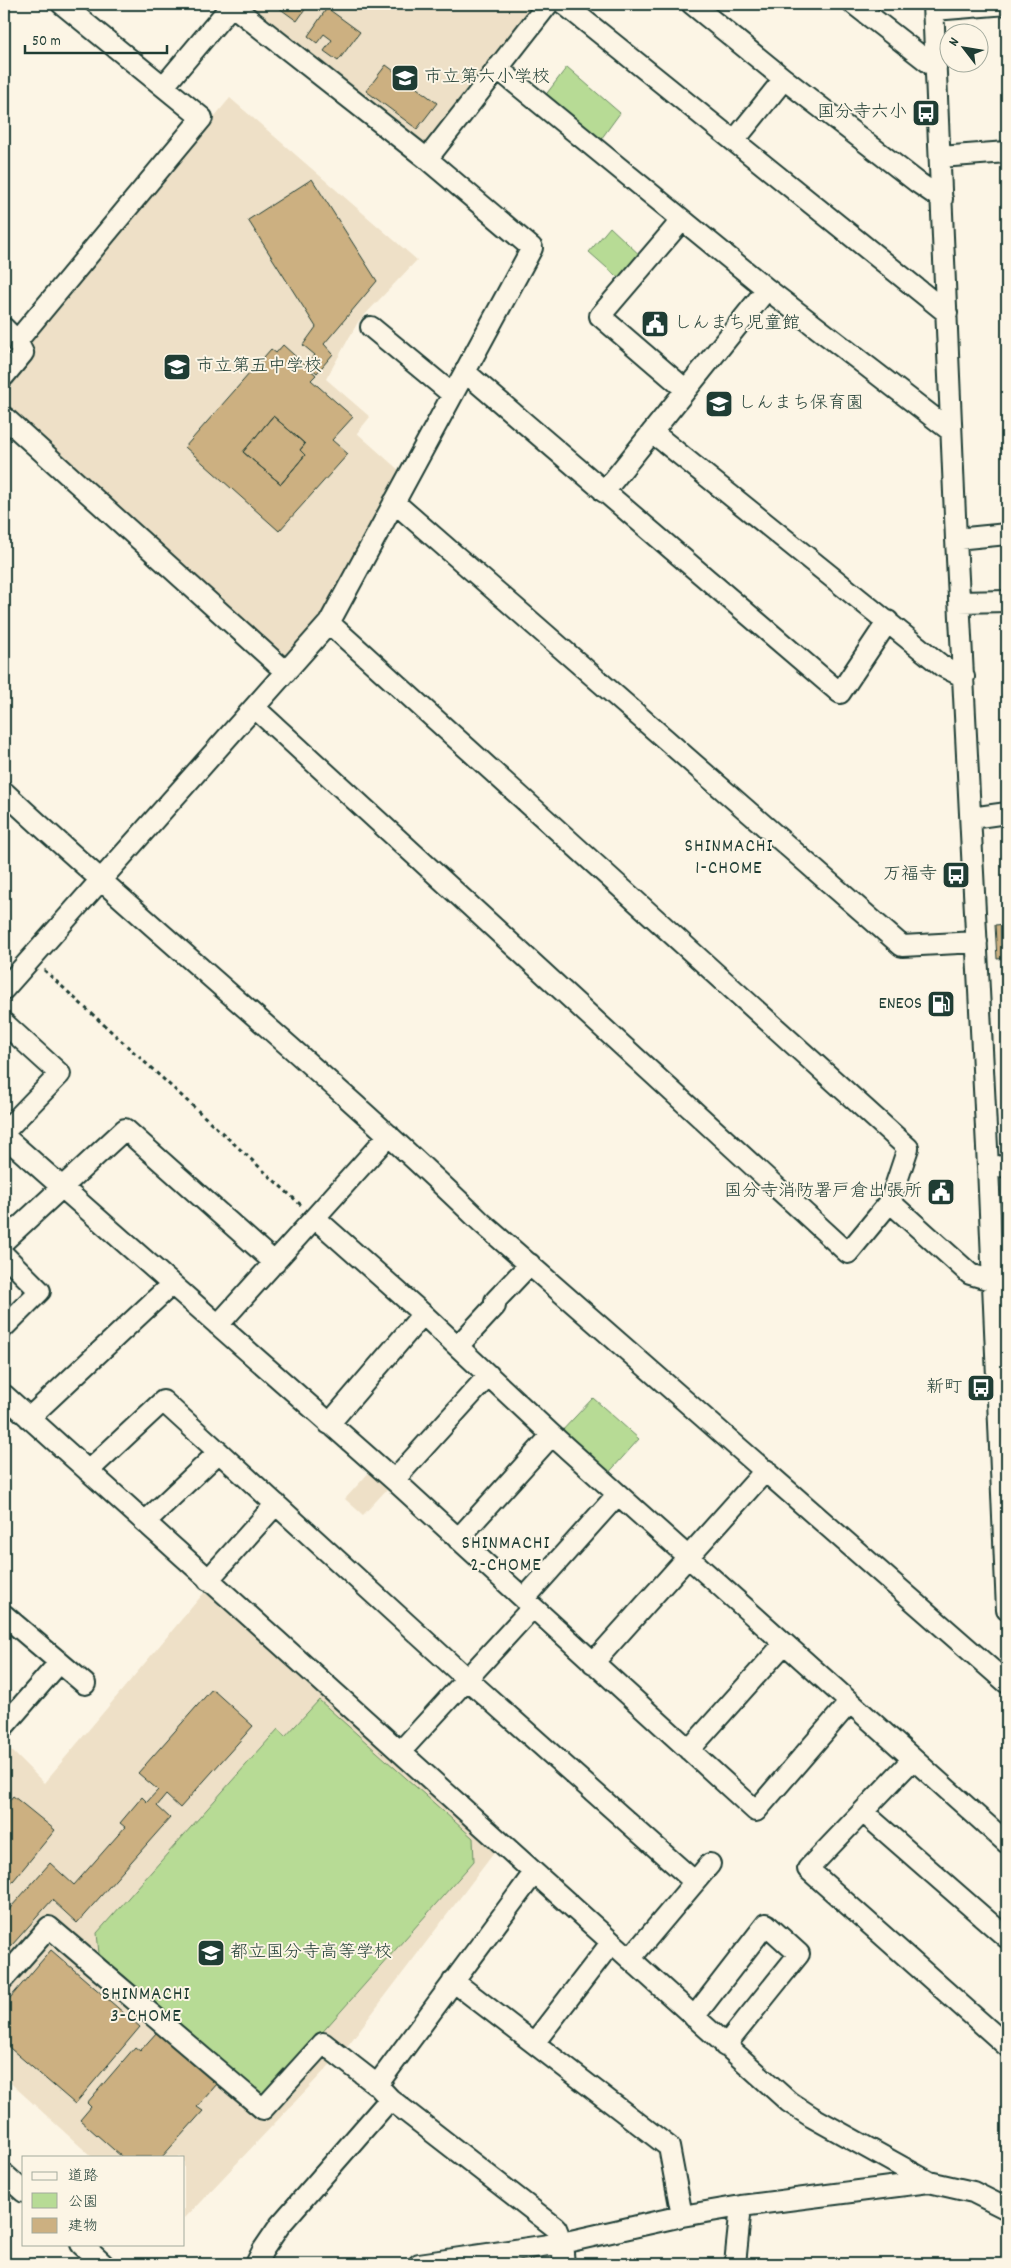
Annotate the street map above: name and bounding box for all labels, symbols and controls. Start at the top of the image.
scale bar [25,22,168,54]
north arrow [938,22,988,72]
text: 50 m [32,31,61,53]
text: N [944,34,965,50]
school or university icon: 市立第六小学校 [390,63,420,93]
place label: 市立第六小学校 [424,66,550,91]
bus stop icon: 国分寺六小 [911,98,941,128]
place label: 国分寺六小 [817,101,907,126]
public building icon: しんまち児童館 [640,309,670,339]
place label: しんまち児童館 [674,312,800,337]
school or university icon: 市立第五中学校 [162,352,192,382]
place label: 市立第五中学校 [196,355,322,380]
school or university icon: しんまち保育園 [704,389,734,419]
place label: しんまち保育園 [738,392,864,417]
district label: SHINMACHI 1-CHOME [685,834,773,883]
bus stop icon: 万福寺 [941,860,971,890]
place label: 万福寺 [883,863,937,888]
fuel station icon: ENEOS [926,989,956,1019]
place label: ENEOS [878,992,922,1017]
public building icon: 国分寺消防署戸倉出張所 [926,1177,956,1207]
place label: 国分寺消防署戸倉出張所 [724,1180,922,1205]
bus stop icon: 新町 [966,1373,996,1403]
place label: 新町 [926,1376,962,1401]
district label: SHINMACHI 2-CHOME [462,1531,550,1580]
school or university icon: 都立国分寺高等学校 [196,1938,226,1968]
place label: 都立国分寺高等学校 [230,1941,392,1966]
district label: SHINMACHI 3-CHOME [102,1982,190,2031]
legend [22,2156,185,2246]
text: 道路 [68,2166,98,2188]
text: 公園 [68,2192,98,2214]
text: 建物 [68,2216,98,2238]

